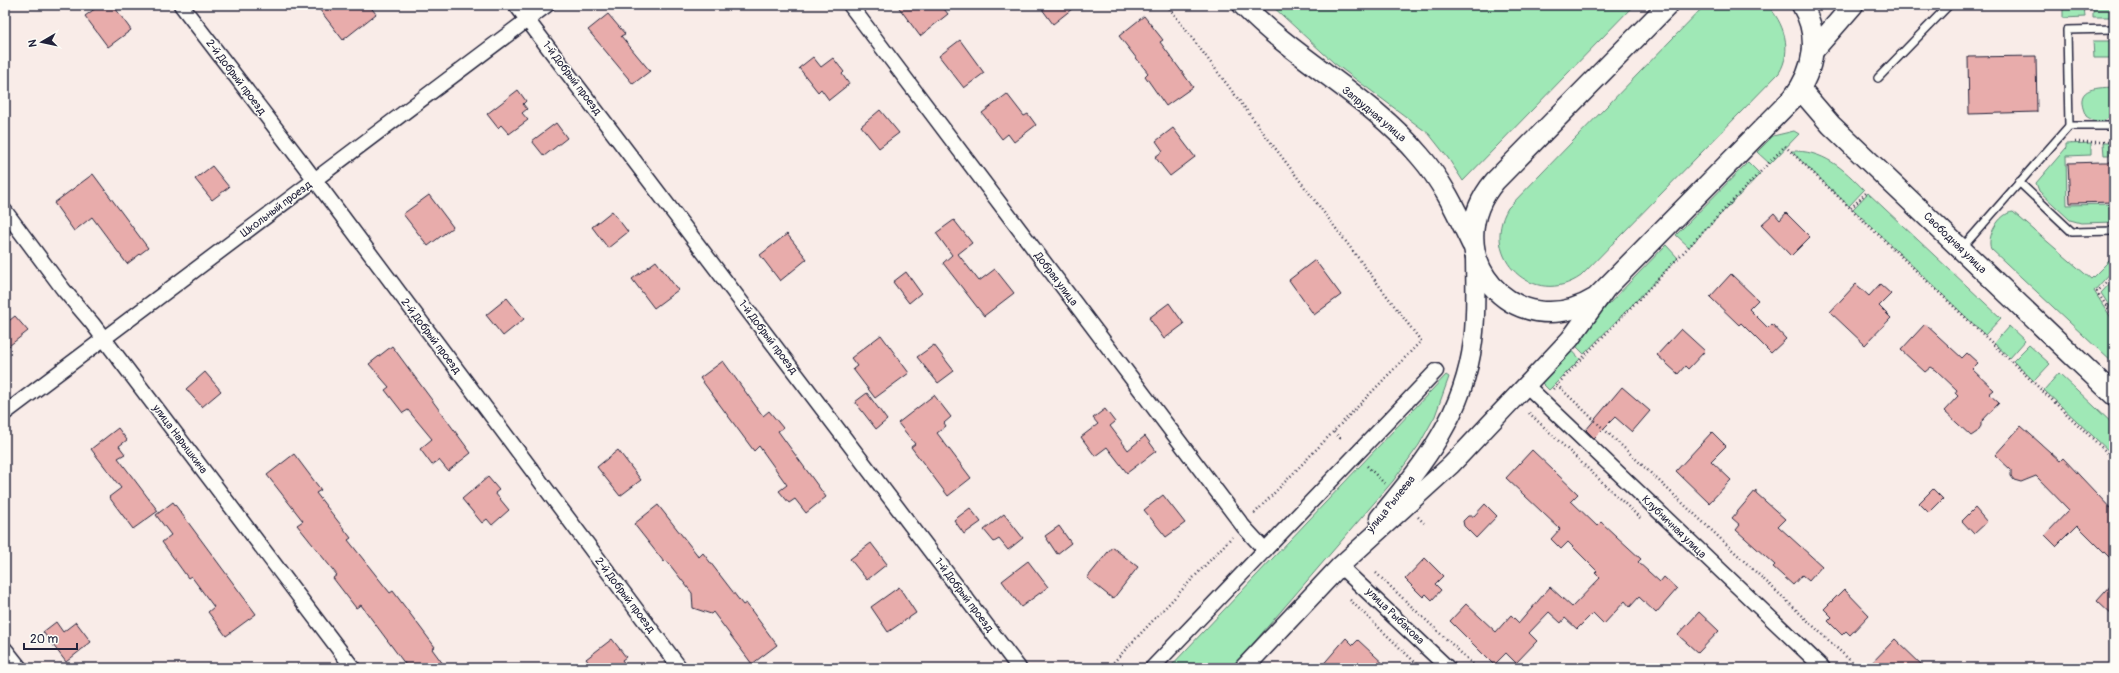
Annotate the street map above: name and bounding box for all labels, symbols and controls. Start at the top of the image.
north arrow [22,22,62,62]
street label: 2-й Добрый проезд [203,37,269,118]
text: N [26,38,40,48]
street label: 1-й Добрый проезд [540,38,604,118]
street label: Запрудная улица [1339,84,1409,144]
street label: Школьный проезд [238,178,314,240]
street label: Свободная улица [1921,210,1989,276]
street label: Добрая улица [1031,249,1080,308]
street label: 2-й Добрый проезд [398,296,464,377]
street label: 1-й Добрый проезд [736,297,800,377]
street label: улица Нарышкина [149,401,210,476]
street label: улица Рылеева [1363,473,1418,536]
street label: Клубничная улица [1639,493,1709,561]
street label: 2-й Добрый проезд [592,555,658,636]
street label: 1-й Добрый проезд [932,555,996,635]
street label: улица Рыбакова [1362,584,1427,647]
scale bar [24,625,77,651]
text: 20 m [30,632,59,647]

